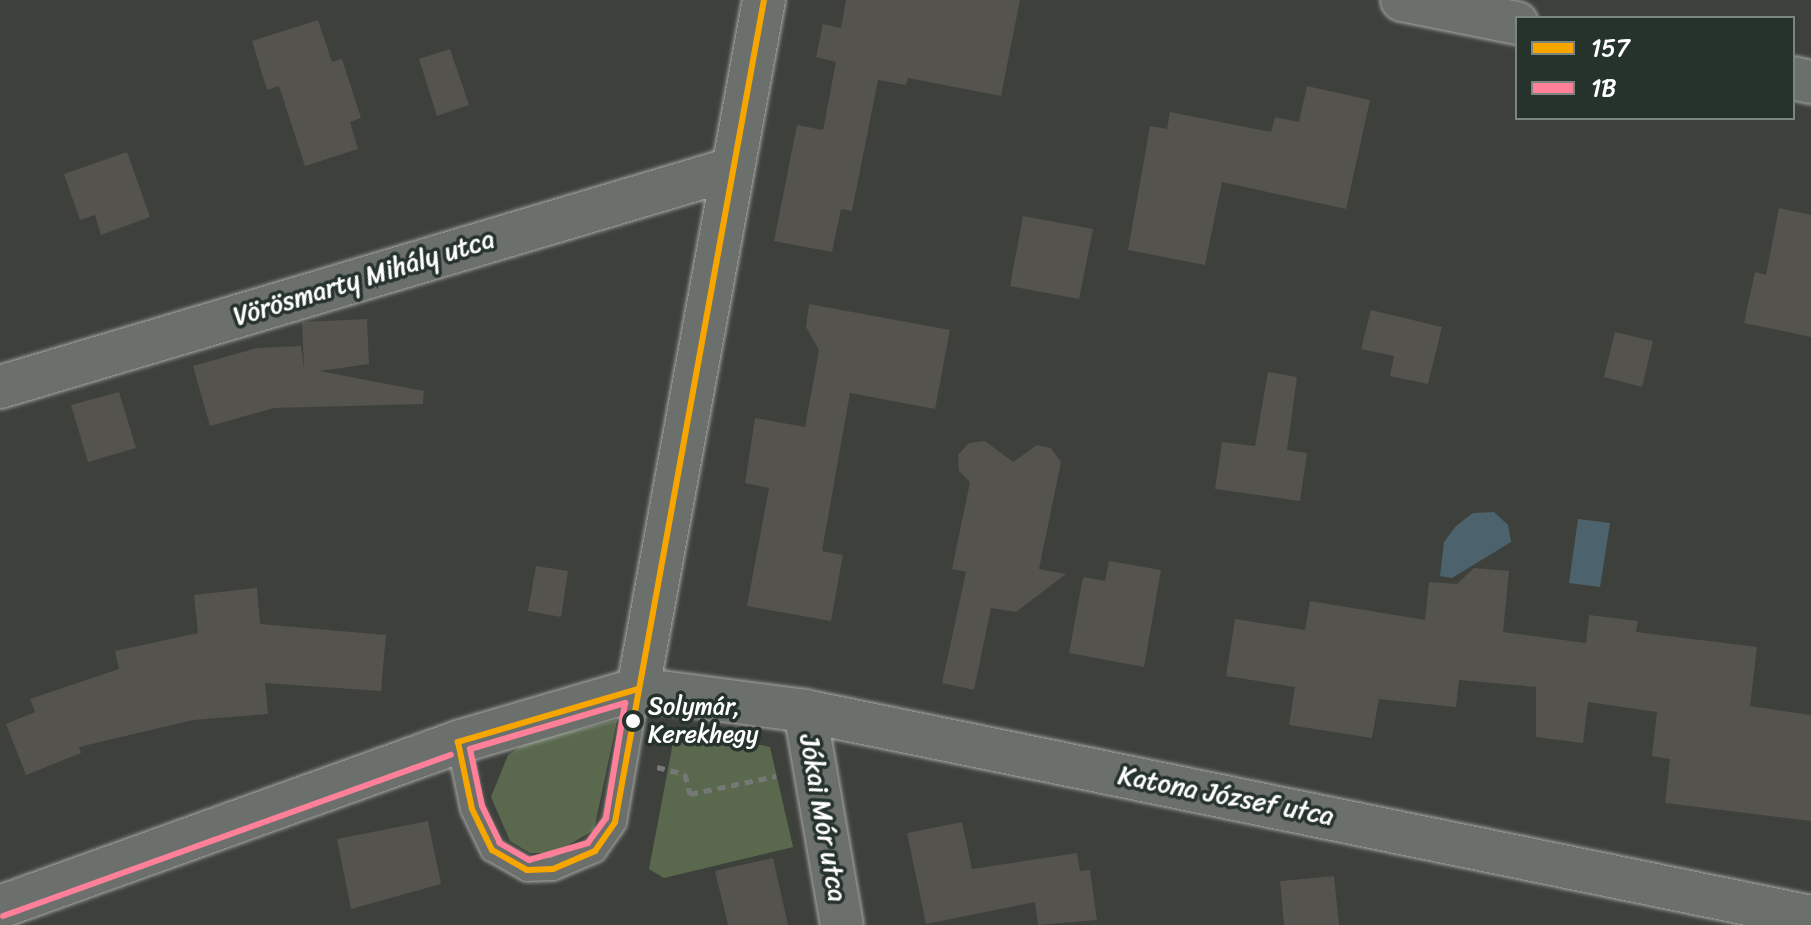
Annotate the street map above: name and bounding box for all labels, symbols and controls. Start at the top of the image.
legend [1515,16,1795,120]
text: 157 [1591,27,1630,69]
text: 1B [1591,67,1616,109]
street label: Vörösmarty Mihály utca [230,223,498,333]
place label: Solymár, Kerekhegy [648,693,759,749]
marker: Solymár, Kerekhegy [625,713,641,729]
street label: Jókai Mór utca [793,732,853,904]
street label: Katona József utca [1115,760,1337,832]

